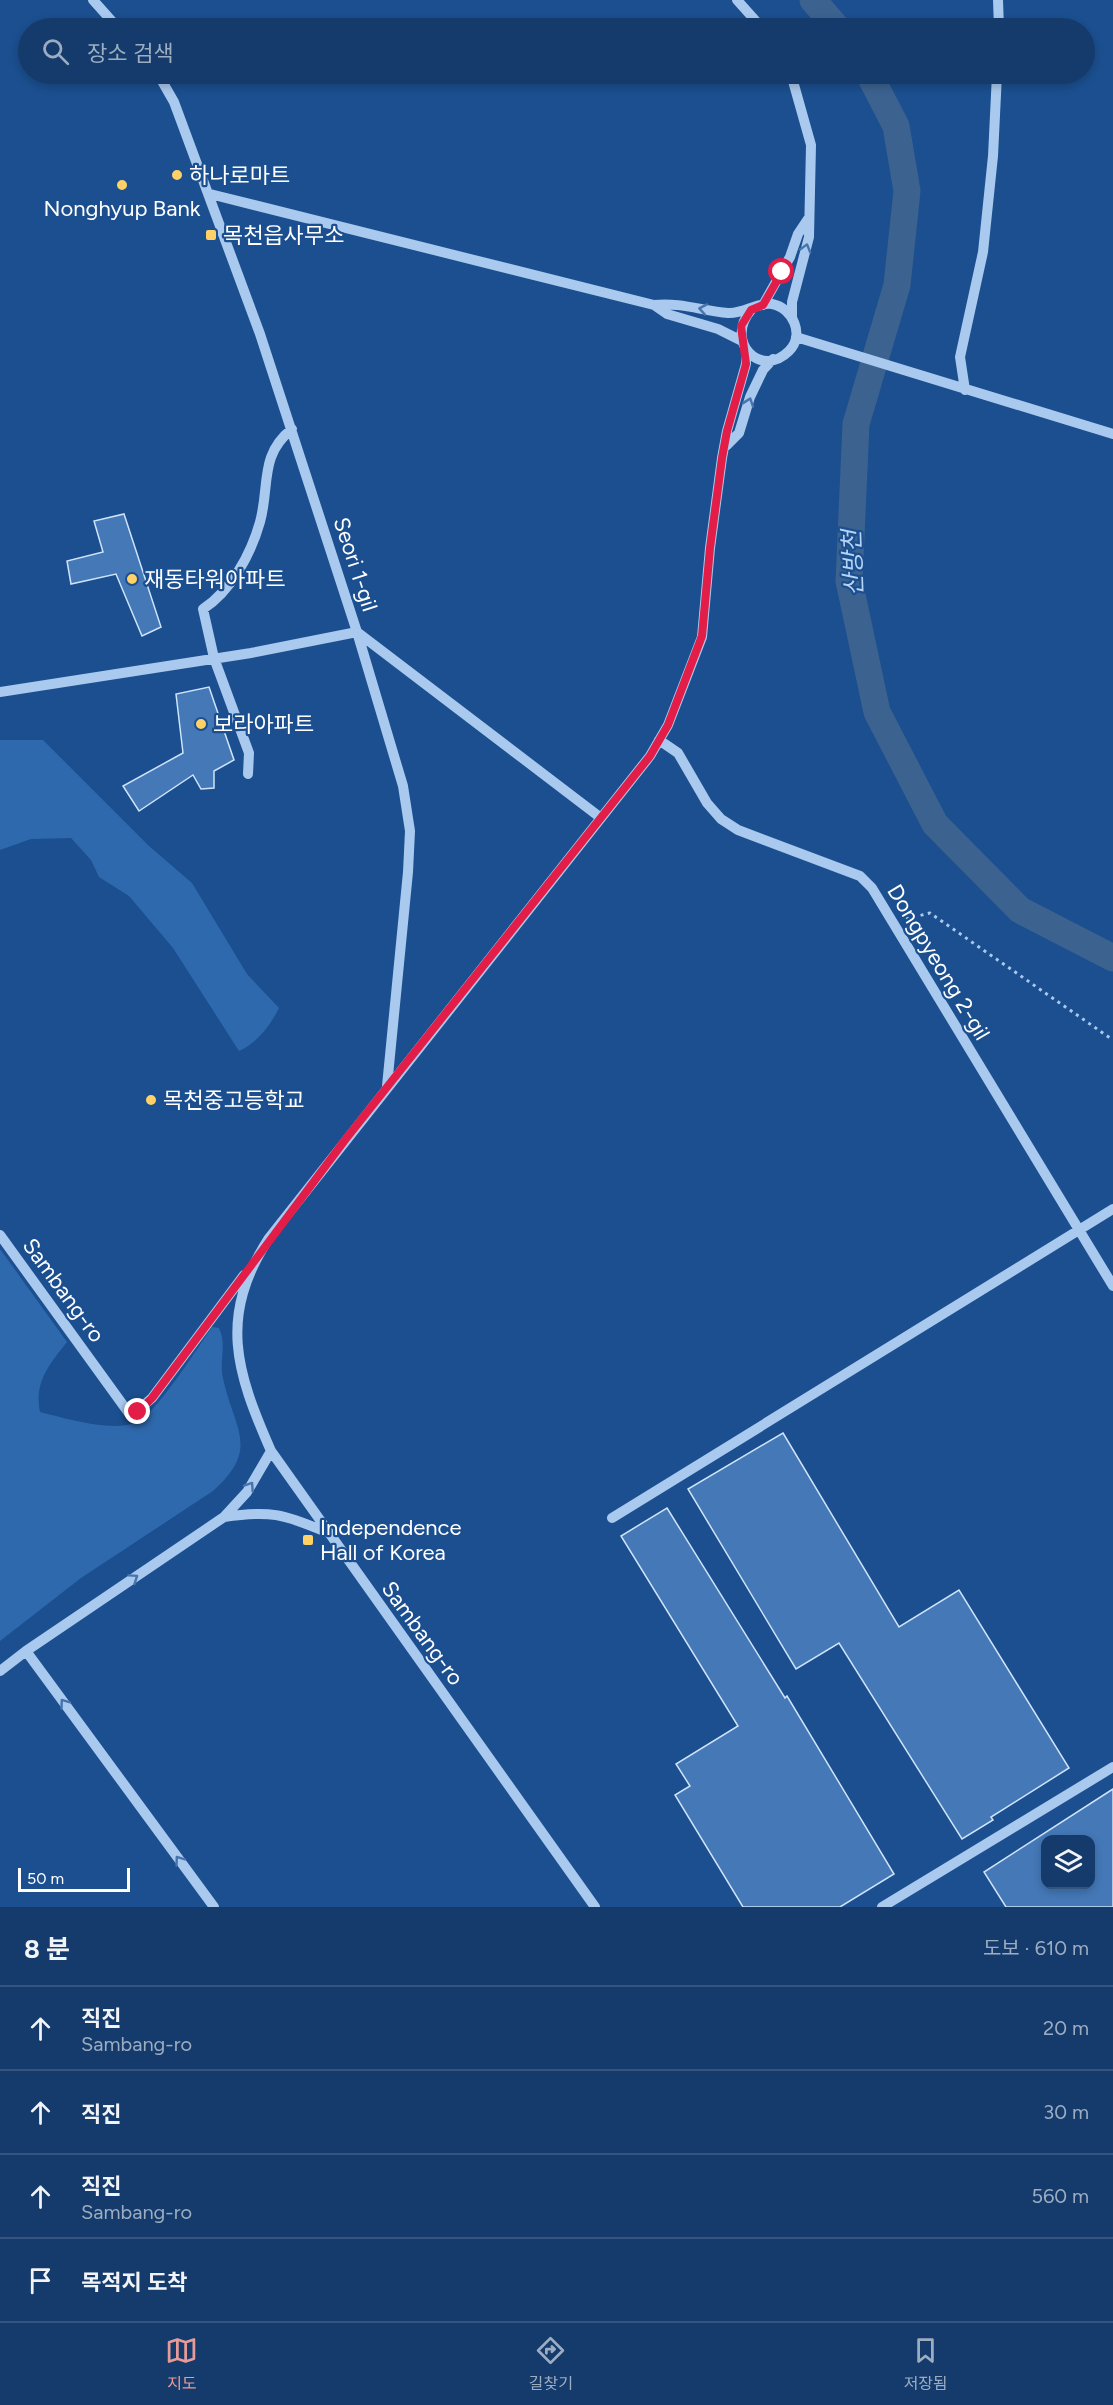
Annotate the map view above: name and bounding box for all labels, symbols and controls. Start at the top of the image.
search box [18,18,1095,84]
icon: search [39,35,72,68]
text: 장소 검색 [87,40,173,67]
place label: 하나로마트 [189,162,290,189]
marker: 하나로마트 [170,168,184,182]
marker: Nonghyup Bank [115,178,129,192]
place label: Nonghyup Bank [44,195,201,222]
place label: 목천읍사무소 [223,222,344,249]
marker: 목천읍사무소 [204,228,218,242]
one-way arrow [798,243,811,253]
route start [768,258,794,284]
one-way arrow [698,303,708,316]
one-way arrow [741,398,754,408]
street label: Seori 1-gil [328,514,383,615]
water label: 산방천 [837,526,868,597]
place label: 재동타워아파트 [144,566,286,593]
marker: 재동타워아파트 [125,572,139,586]
place label: 보라아파트 [213,711,314,738]
marker: 보라아파트 [194,717,208,731]
street label: Dongpyeong 2-gil [881,880,996,1045]
place label: 목천중고등학교 [163,1087,305,1114]
marker: 목천중고등학교 [144,1093,158,1107]
street label: Sambang-ro [17,1233,110,1348]
route end [124,1398,150,1424]
one-way arrow [243,1482,254,1493]
place label: Independence Hall of Korea [320,1514,462,1566]
marker: Independence Hall of Korea [301,1533,315,1547]
one-way arrow [128,1573,138,1585]
street label: Sambang-ro [376,1576,469,1691]
one-way arrow [60,1698,71,1709]
map controls [1041,1835,1095,1889]
button: layers [1041,1835,1095,1889]
one-way arrow [175,1855,186,1866]
scale bar [18,1865,130,1892]
text: 50 m [27,1869,64,1888]
text: 8 분 [24,1933,70,1965]
text: 도보 · 610 m [983,1936,1089,1960]
text: 직진 [81,2005,121,2032]
icon: ahead [24,2012,57,2045]
text: 20 m [1043,2016,1089,2040]
text: Sambang-ro [81,2032,192,2056]
icon: ahead [24,2096,57,2129]
text: 30 m [1043,2100,1089,2124]
text: 직진 [81,2101,121,2128]
text: 직진 [81,2173,121,2200]
icon: ahead [24,2180,57,2213]
text: 560 m [1031,2184,1089,2208]
text: Sambang-ro [81,2200,192,2224]
icon: arrive [24,2264,57,2297]
text: 목적지 도착 [81,2269,187,2296]
tab: 지도 [165,2334,198,2394]
tab: 길찾기 [529,2334,573,2394]
tab: 저장됨 [904,2334,948,2394]

